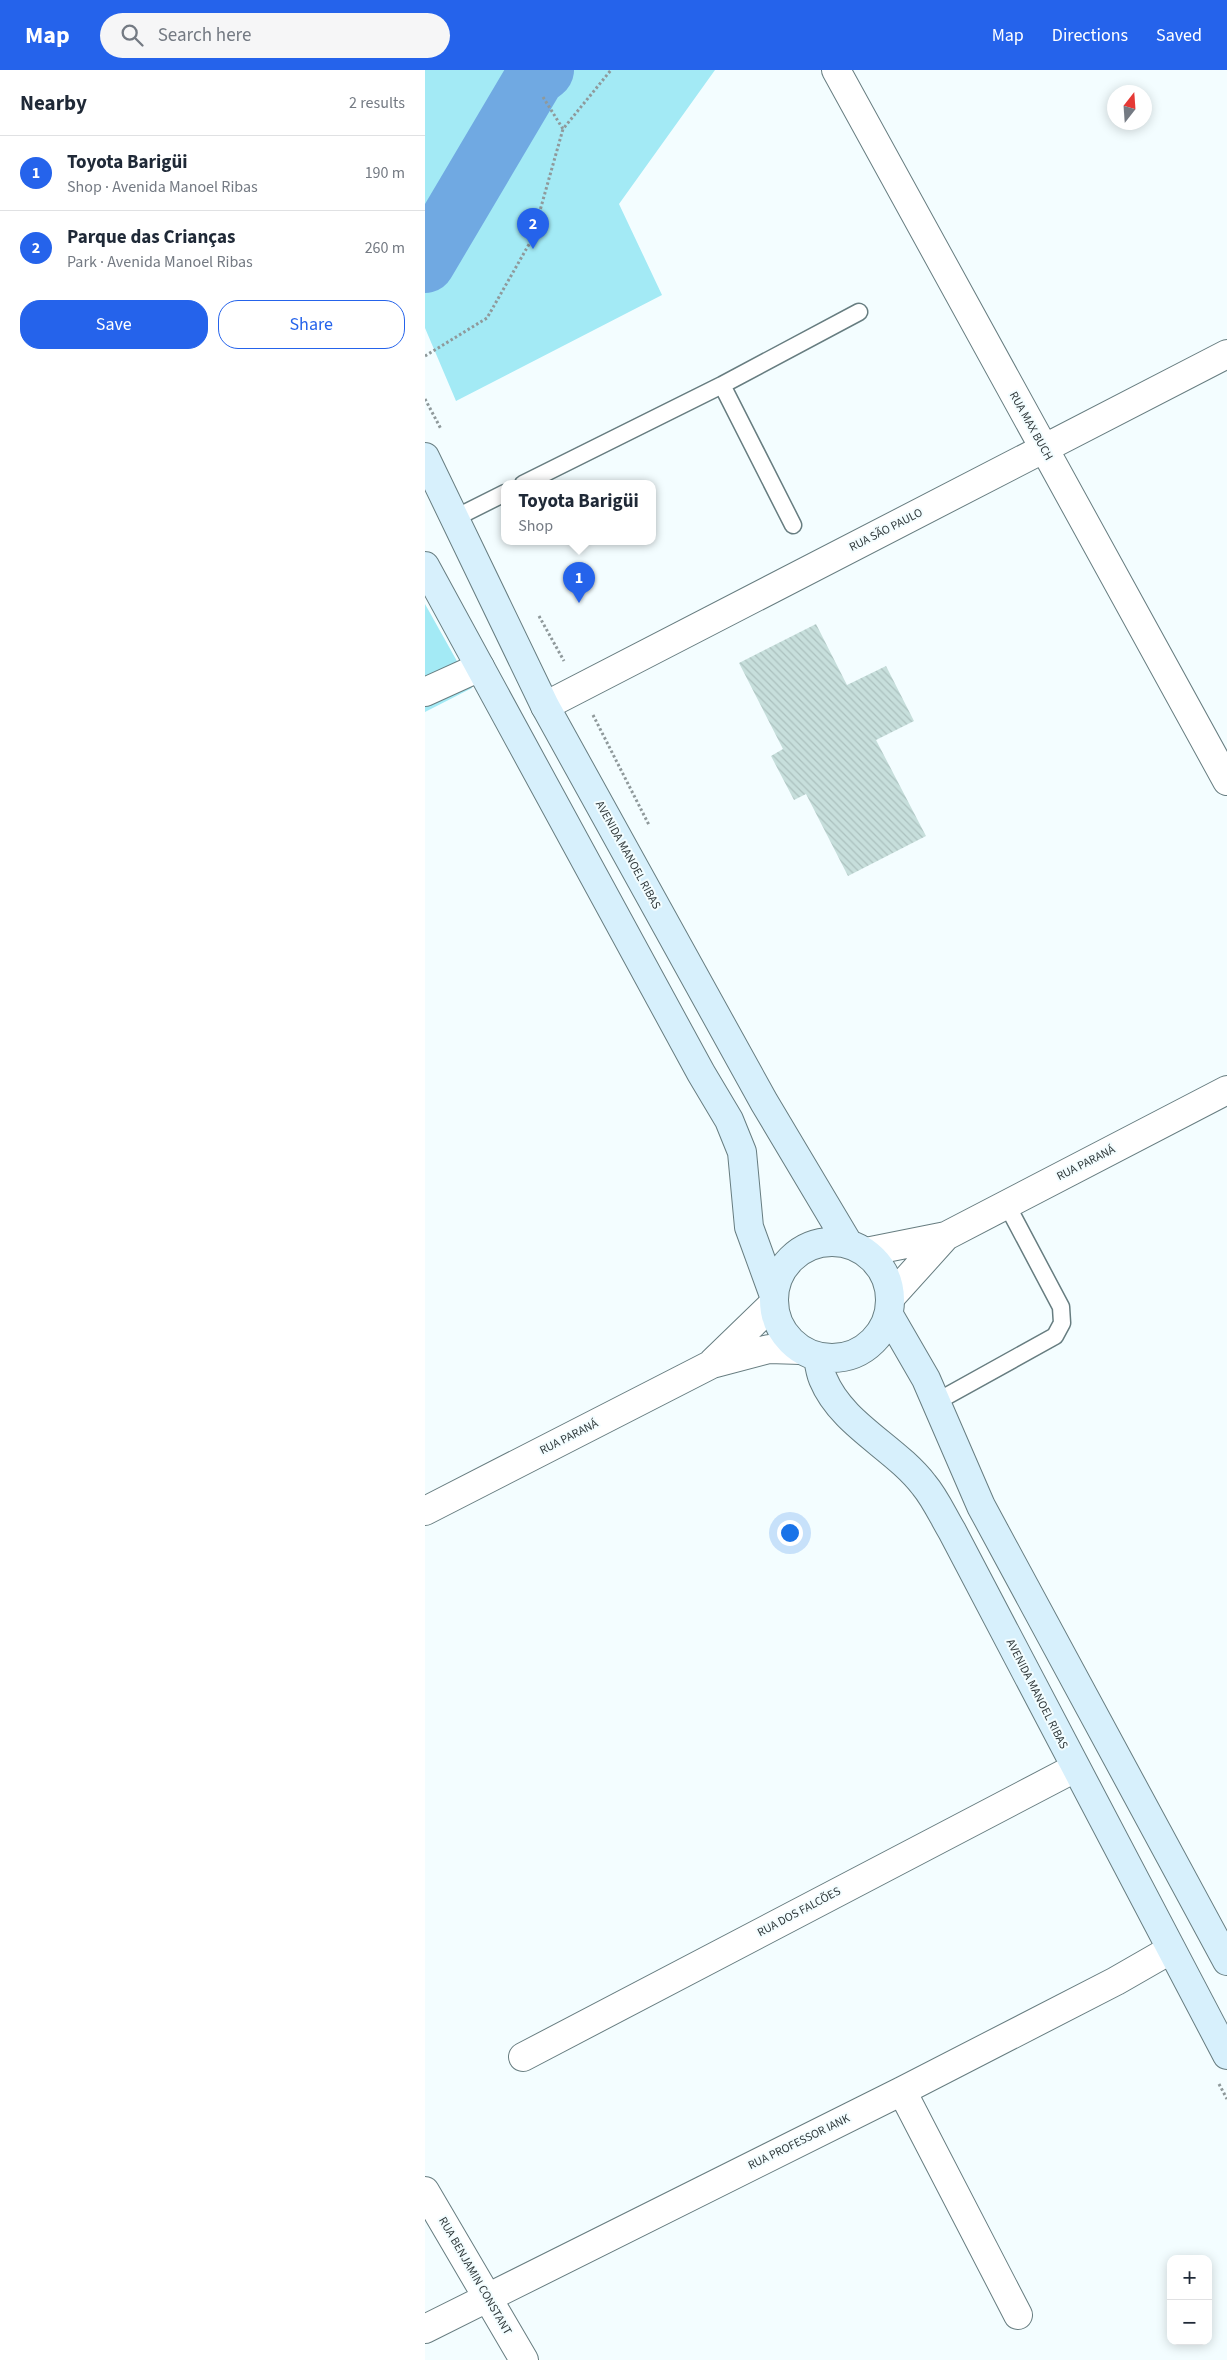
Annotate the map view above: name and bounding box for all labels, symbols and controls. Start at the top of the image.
search box [100,13,450,58]
text: Map [25,18,70,53]
icon: search [118,21,146,49]
text: Search here [158,22,251,49]
text: Map [992,23,1024,48]
text: Directions [1052,23,1128,48]
text: Saved [1156,23,1202,48]
north arrow [1107,85,1152,130]
text: Nearby [20,88,87,118]
text: 2 results [349,92,405,114]
text: Toyota Barigüi [67,149,188,176]
text: 1 [32,162,40,184]
text: 190 m [365,162,405,184]
text: Shop · Avenida Manoel Ribas [67,176,258,198]
pin: 2 [517,208,549,249]
text: Parque das Crianças [67,224,235,251]
text: 2 [32,237,40,259]
text: 260 m [365,237,405,259]
text: Park · Avenida Manoel Ribas [67,251,253,273]
button: Save [20,300,208,349]
button: Share [218,300,405,349]
street label: RUA MAX BUCH [1005,388,1057,464]
popup [501,480,656,545]
text: Toyota Barigüi [518,488,639,515]
street label: RUA SÃO PAULO [846,504,926,556]
text: Shop [518,515,553,537]
pin: 1 [563,562,595,603]
street label: AVENIDA MANOEL RIBAS [591,798,665,912]
street label: RUA PARANÁ [1054,1141,1119,1185]
street label: RUA PARANÁ [537,1415,602,1459]
your location [777,1520,803,1546]
street label: AVENIDA MANOEL RIBAS [1002,1636,1072,1752]
street label: RUA DOS FALCÕES [754,1883,844,1941]
street label: RUA PROFESSOR IANK [745,2110,853,2174]
street label: RUA BENJAMIN CONSTANT [434,2214,516,2339]
map controls [1167,2255,1212,2345]
button: + [1167,2255,1212,2300]
button: − [1167,2300,1212,2345]

